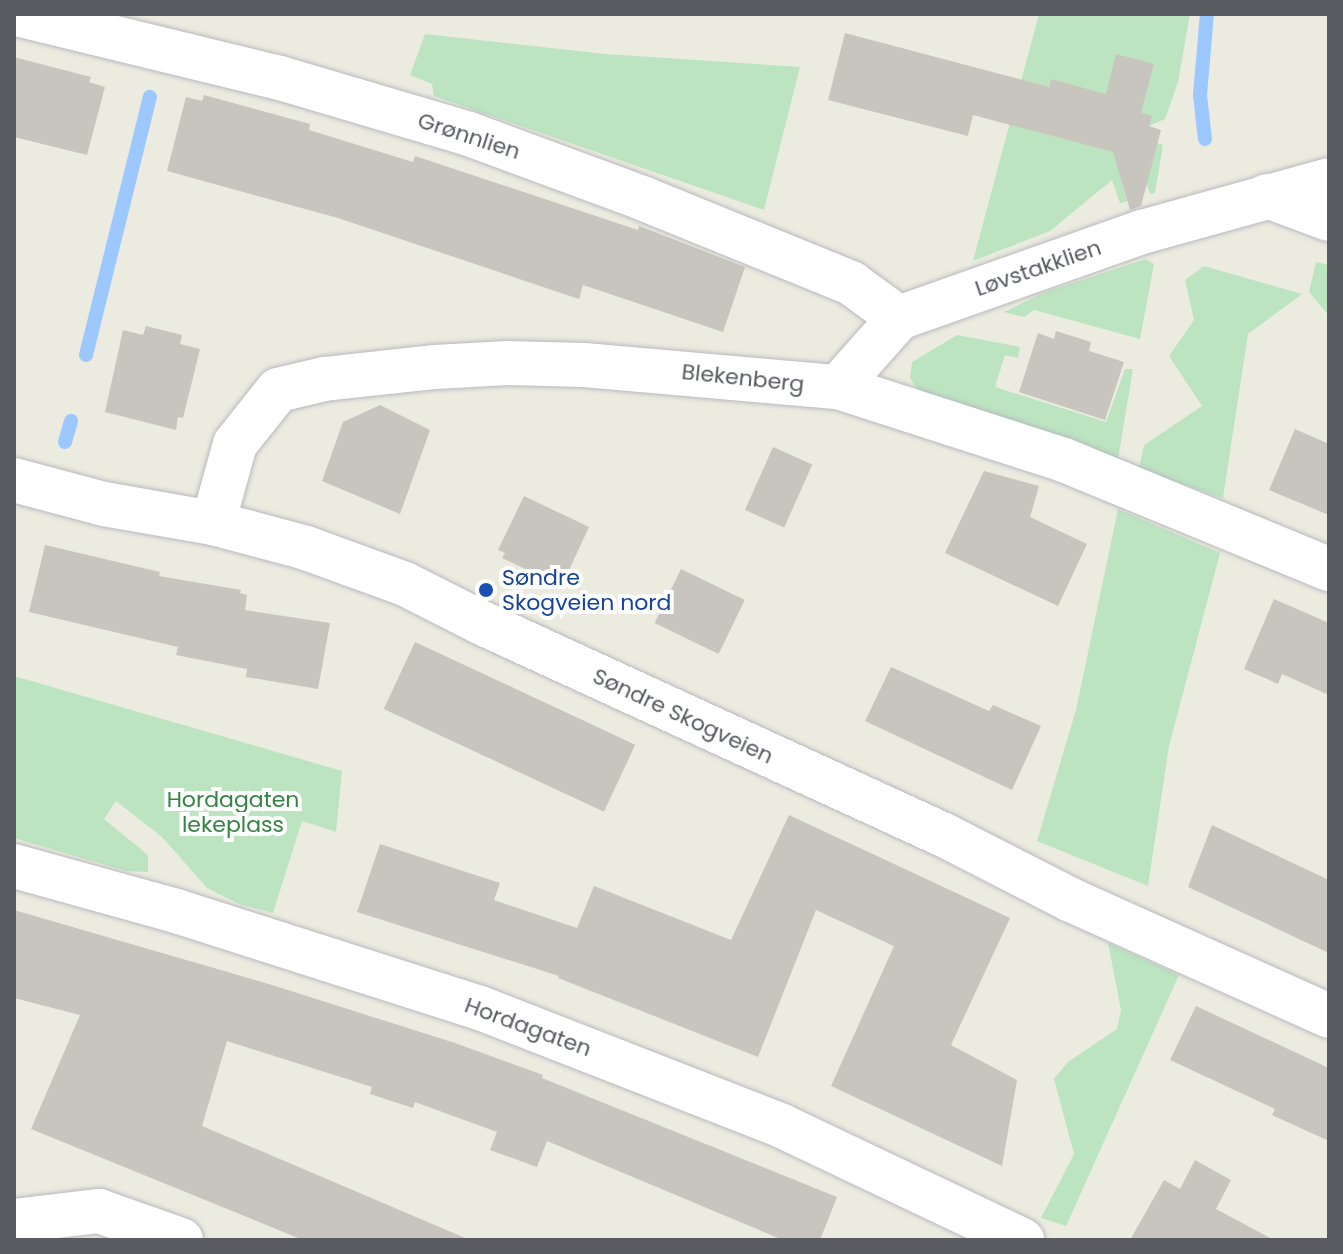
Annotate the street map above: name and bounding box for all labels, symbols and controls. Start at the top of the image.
street label: Grønnlien [414,107,524,165]
street label: Løvstakklien [972,234,1104,302]
street label: Blekenberg [680,358,806,398]
place label: Søndre Skogveien nord [502,564,671,616]
marker: Søndre Skogveien nord [477,581,495,599]
street label: Søndre Skogveien [589,663,777,769]
park label: Hordagaten lekeplass [167,786,299,838]
street label: Hordagaten [461,992,595,1062]

